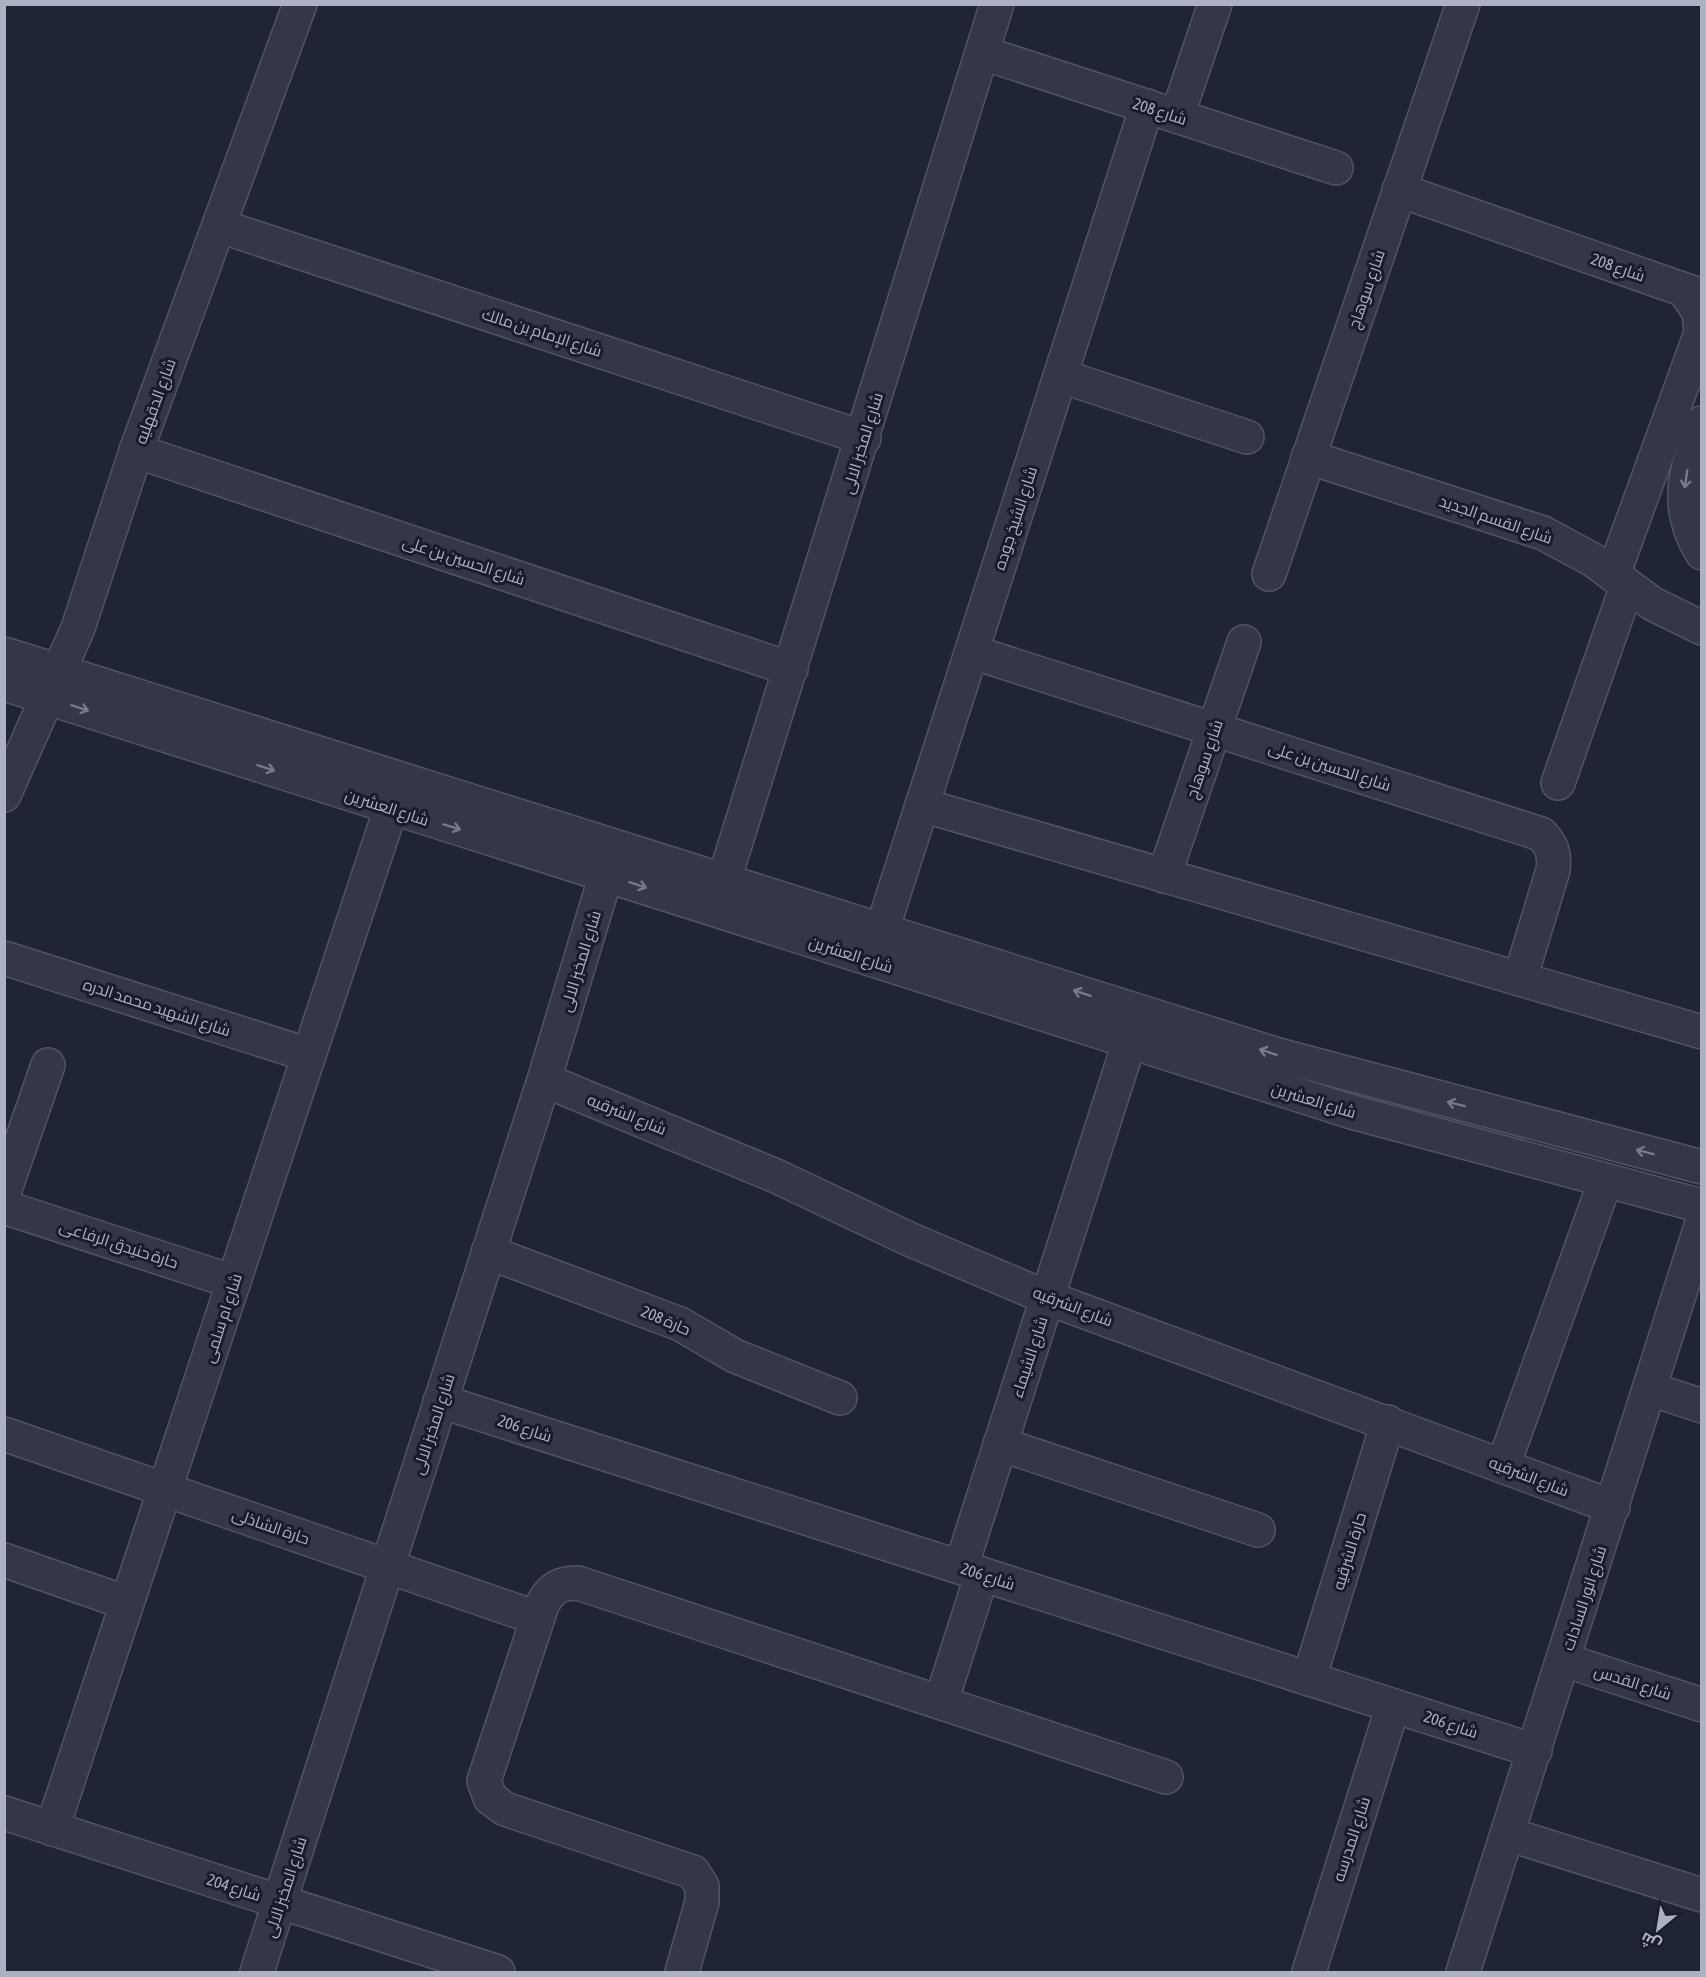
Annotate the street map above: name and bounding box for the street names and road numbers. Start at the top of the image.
street label: شارع 208 [1130,94,1189,131]
street label: شارع سوهاج [1344,247,1391,332]
street label: شارع 208 [1588,249,1647,287]
street label: شارع الإمام بن مالك [479,304,604,363]
street label: شارع الدقهليه [131,356,182,447]
street label: شارع المخبز الالى [838,390,889,497]
street label: شارع الشيخ جوده [990,464,1043,573]
street label: شارع القسم الجديد [1436,491,1555,550]
street label: شارع الحسين بن على [400,532,527,591]
street label: شارع سوهاج [1182,717,1229,802]
street label: شارع الحسين بن على [1266,738,1393,797]
street label: شارع العشرين [342,785,431,832]
street label: شارع المخبز الالى [556,908,607,1015]
street label: شارع العشرين [806,932,895,979]
street label: شارع الشهيد محمد الدره [80,975,233,1042]
street label: شارع العشرين [1269,1079,1358,1124]
street label: شارع الشرقيه [584,1090,669,1141]
street label: حارة حنيدق الرفاعى [57,1216,181,1274]
street label: شارع ام سلمى [199,1271,248,1366]
street label: شارع الشرقيه [1030,1283,1115,1332]
street label: حارة 208 [638,1302,693,1339]
street label: شارع الشيماء [1007,1314,1053,1401]
street label: شارع المخبز الالى [408,1371,461,1478]
street label: شارع 206 [495,1411,554,1448]
street label: شارع الشرقيه [1486,1453,1571,1502]
street label: حارة الشاذلى [229,1504,312,1550]
street label: حارة الشرقيه [1329,1510,1370,1592]
street label: شارع انور السادات [1559,1543,1612,1654]
street label: شارع 206 [958,1559,1017,1596]
street label: شارع القدس [1591,1661,1674,1706]
street label: شارع 206 [1421,1707,1480,1744]
street label: شارع المدرسه [1329,1794,1376,1885]
street label: شارع المخبز الالى [260,1834,313,1941]
street label: شارع 204 [204,1870,263,1907]

